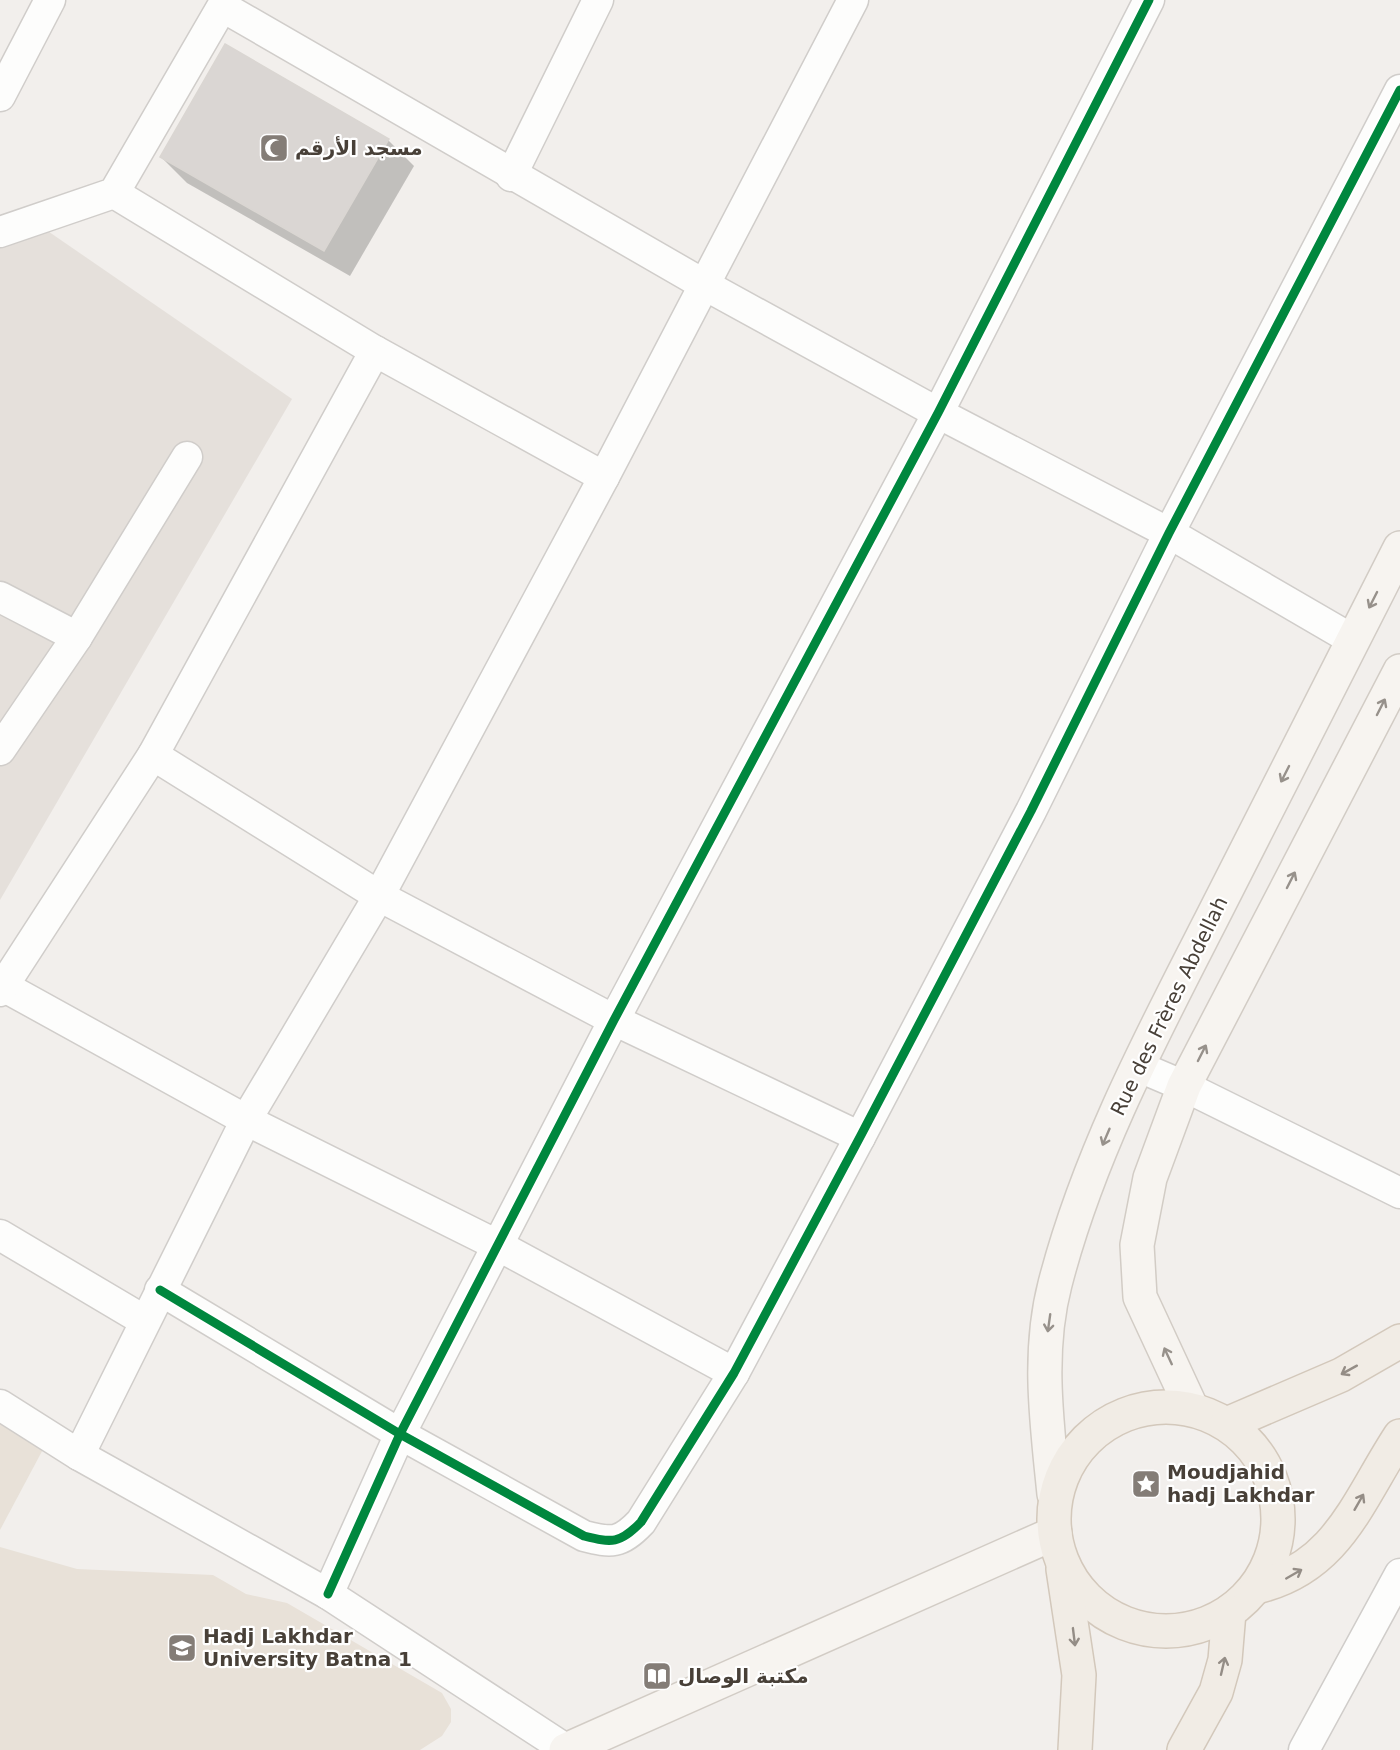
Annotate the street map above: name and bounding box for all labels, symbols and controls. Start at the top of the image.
mosque icon: مسجد الأرقم [258,132,290,164]
place label: مسجد الأرقم [295,135,423,160]
one-way arrow [1367,591,1379,608]
one-way arrow [1376,698,1387,716]
one-way arrow [1278,764,1290,782]
one-way arrow [1286,871,1298,889]
street label: Rue des Frères Abdellah [1105,893,1233,1119]
one-way arrow [1196,1044,1208,1062]
one-way arrow [1100,1128,1111,1146]
one-way arrow [1044,1313,1055,1332]
one-way arrow [1161,1348,1173,1366]
one-way arrow [1341,1365,1358,1377]
place label: Moudjahid hadj Lakhdar [1167,1460,1314,1507]
place icon: Moudjahid hadj Lakhdar [1130,1468,1162,1500]
one-way arrow [1354,1493,1366,1510]
one-way arrow [1285,1568,1302,1580]
place label: Hadj Lakhdar University Batna 1 [203,1624,412,1671]
one-way arrow [1068,1626,1079,1646]
school or university icon: Hadj Lakhdar University Batna 1 [166,1632,198,1664]
one-way arrow [1218,1657,1230,1676]
library icon: مكتبة الوصال [641,1660,673,1692]
place label: مكتبة الوصال [678,1664,809,1688]

